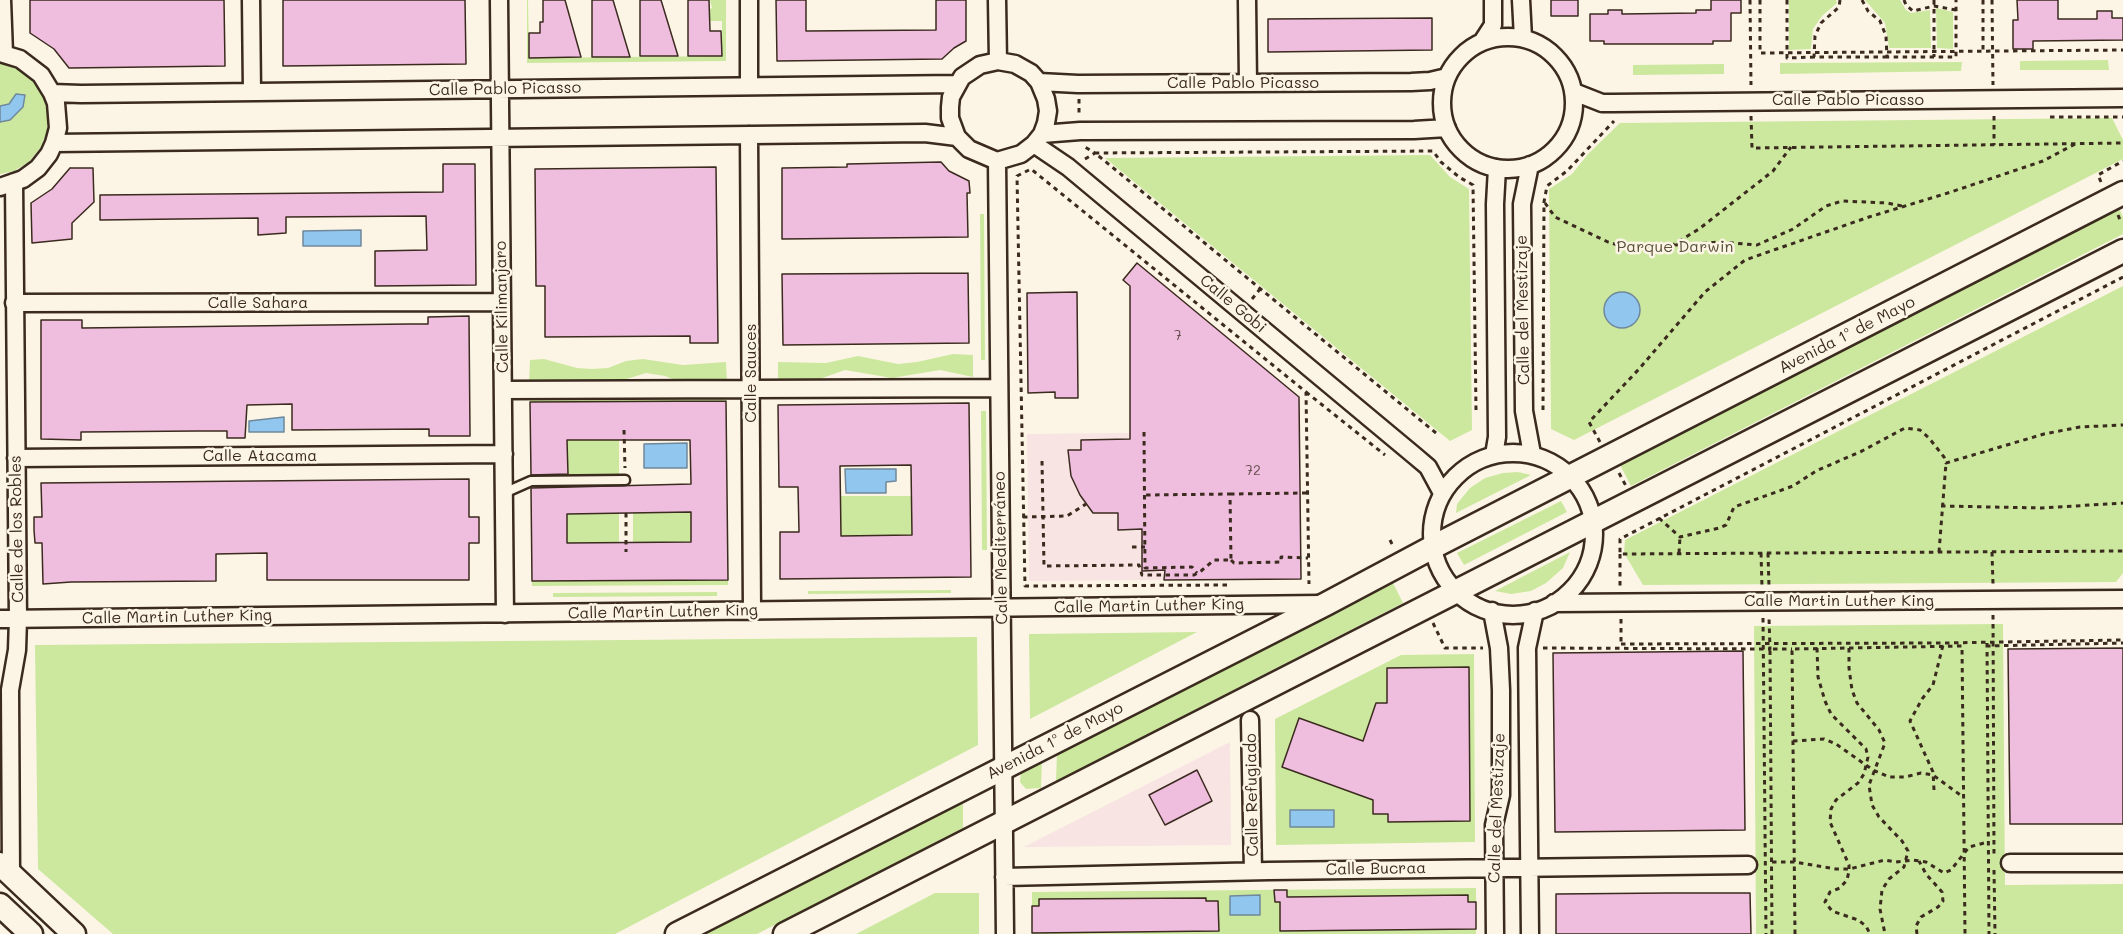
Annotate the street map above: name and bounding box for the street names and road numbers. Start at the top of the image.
street label: Calle Pablo Picasso [1167,73,1319,93]
street label: Calle Pablo Picasso [429,78,581,100]
street label: Calle Pablo Picasso [1772,90,1924,110]
street label: Calle del Mestizaje [1512,235,1534,385]
street label: Calle Kilimanjaro [491,241,513,373]
street label: Calle Gobi [1196,271,1270,337]
street label: Avenida 1º de Mayo [1776,292,1918,378]
street label: Calle Sahara [208,293,308,313]
street label: Calle Sauces [741,323,761,423]
street label: Calle Atacama [203,446,317,466]
street label: Calle de los Robles [6,455,28,603]
street label: Calle Mediterráneo [990,471,1012,625]
street label: Calle Martin Luther King [1744,591,1934,611]
street label: Calle Martin Luther King [1054,595,1244,617]
street label: Calle Martin Luther King [568,601,758,623]
street label: Calle Martin Luther King [82,606,272,628]
street label: Avenida 1º de Mayo [984,698,1126,784]
street label: Calle Refugiado [1241,733,1263,857]
street label: Calle del Mestizaje [1485,733,1509,883]
street label: Calle Bucraa [1326,859,1426,879]

